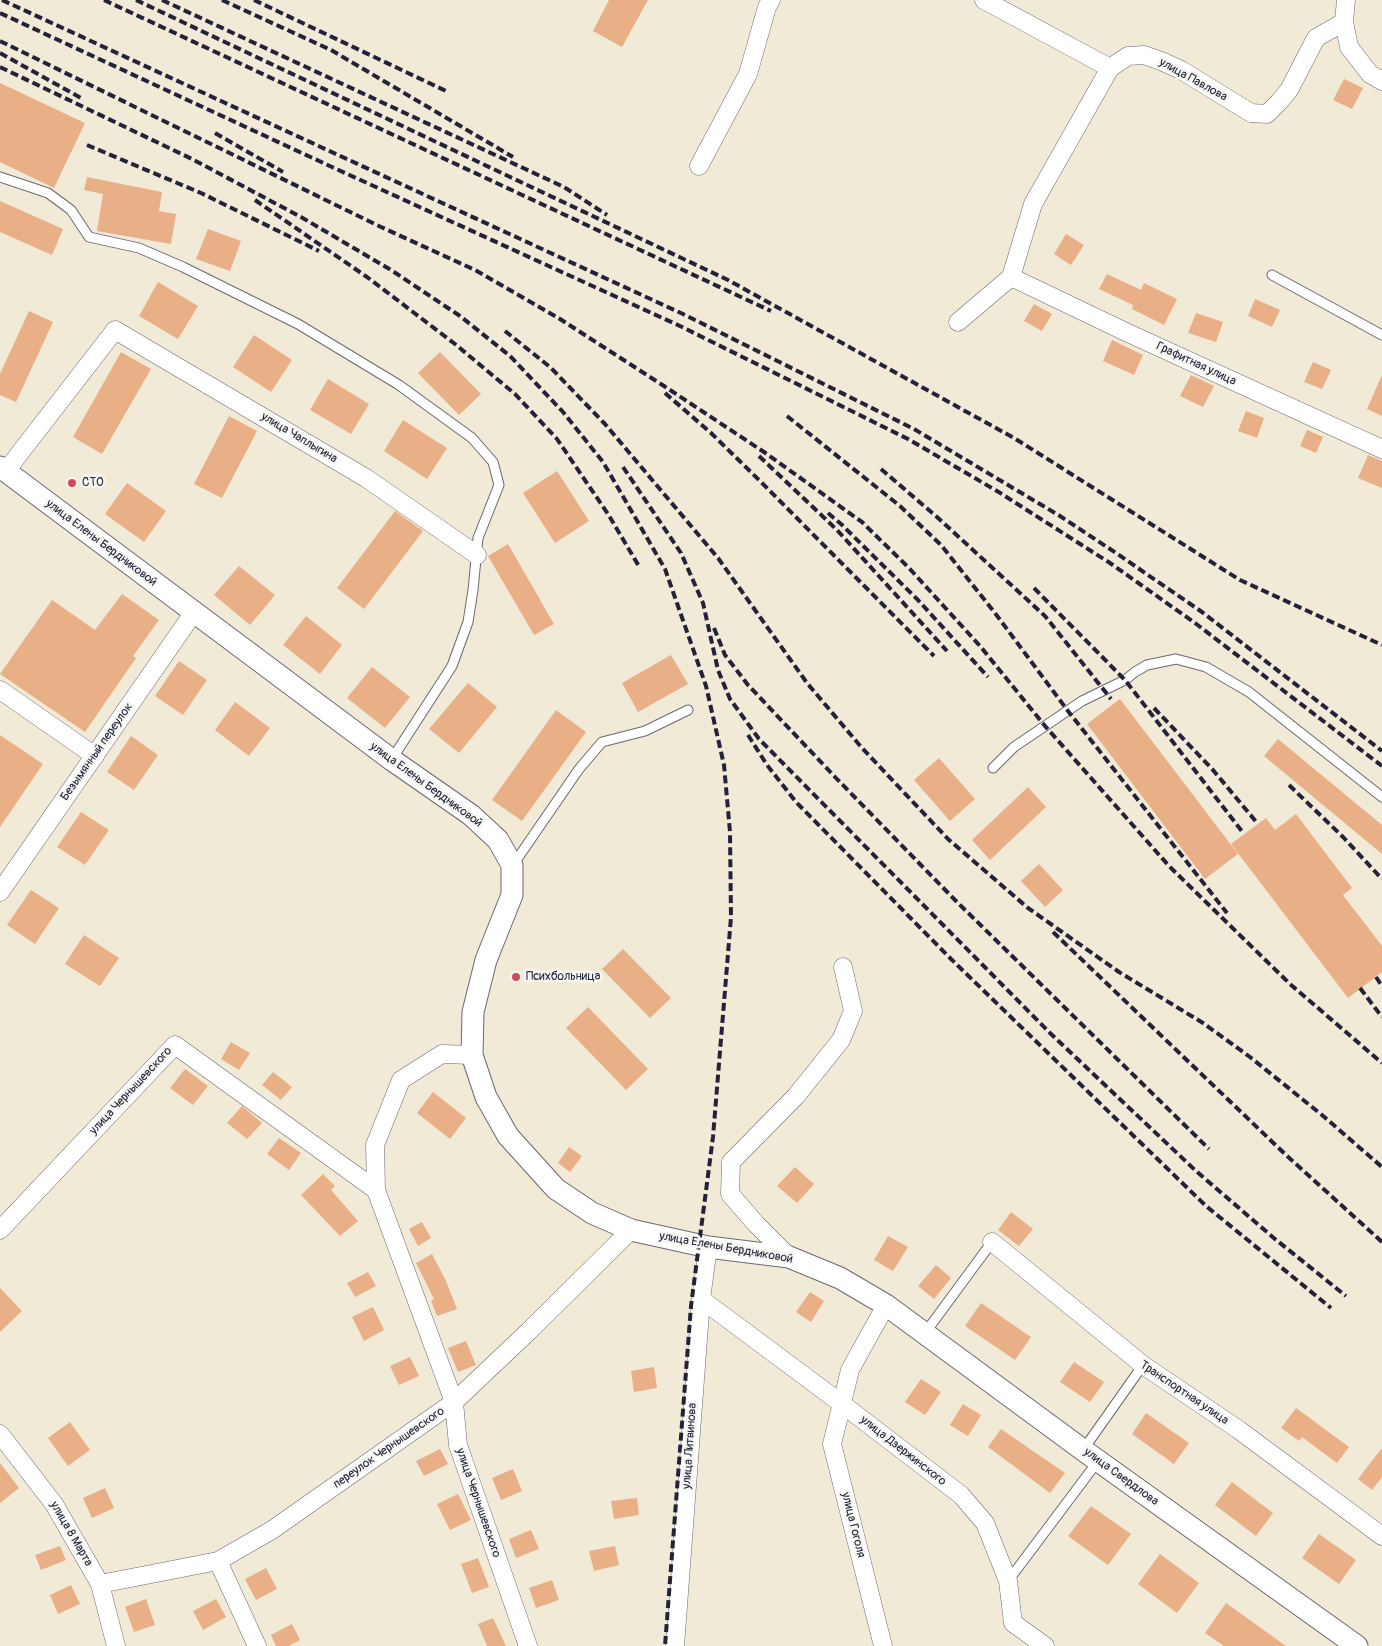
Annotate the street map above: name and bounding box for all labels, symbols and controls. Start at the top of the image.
street label: улица Павлова [1157,55,1229,105]
street label: Графитная улица [1154,339,1238,389]
street label: улица Чаплыгина [258,410,340,466]
place label: СТО [82,476,104,490]
marker: СТО [66,477,78,489]
street label: улица Елены Бердниковой [43,497,159,589]
street label: Безымянный переулок [58,700,136,804]
street label: улица Елены Бердниковой [367,739,485,831]
place label: Психбольница [526,970,600,984]
marker: Психбольница [510,971,522,983]
street label: улица Чернышевского [87,1044,175,1138]
street label: улица Елены Бердниковой [658,1229,794,1267]
street label: Транспортная улица [1137,1358,1231,1428]
street label: улица Литвинова [680,1403,700,1489]
street label: переулок Чернышевского [331,1404,447,1492]
street label: улица Дзержинского [857,1413,949,1489]
street label: улица Свердлова [1081,1445,1161,1509]
street label: улица Чернышевского [453,1447,503,1559]
street label: улица Гоголя [838,1491,868,1559]
street label: улица 8 Марта [47,1499,95,1569]

